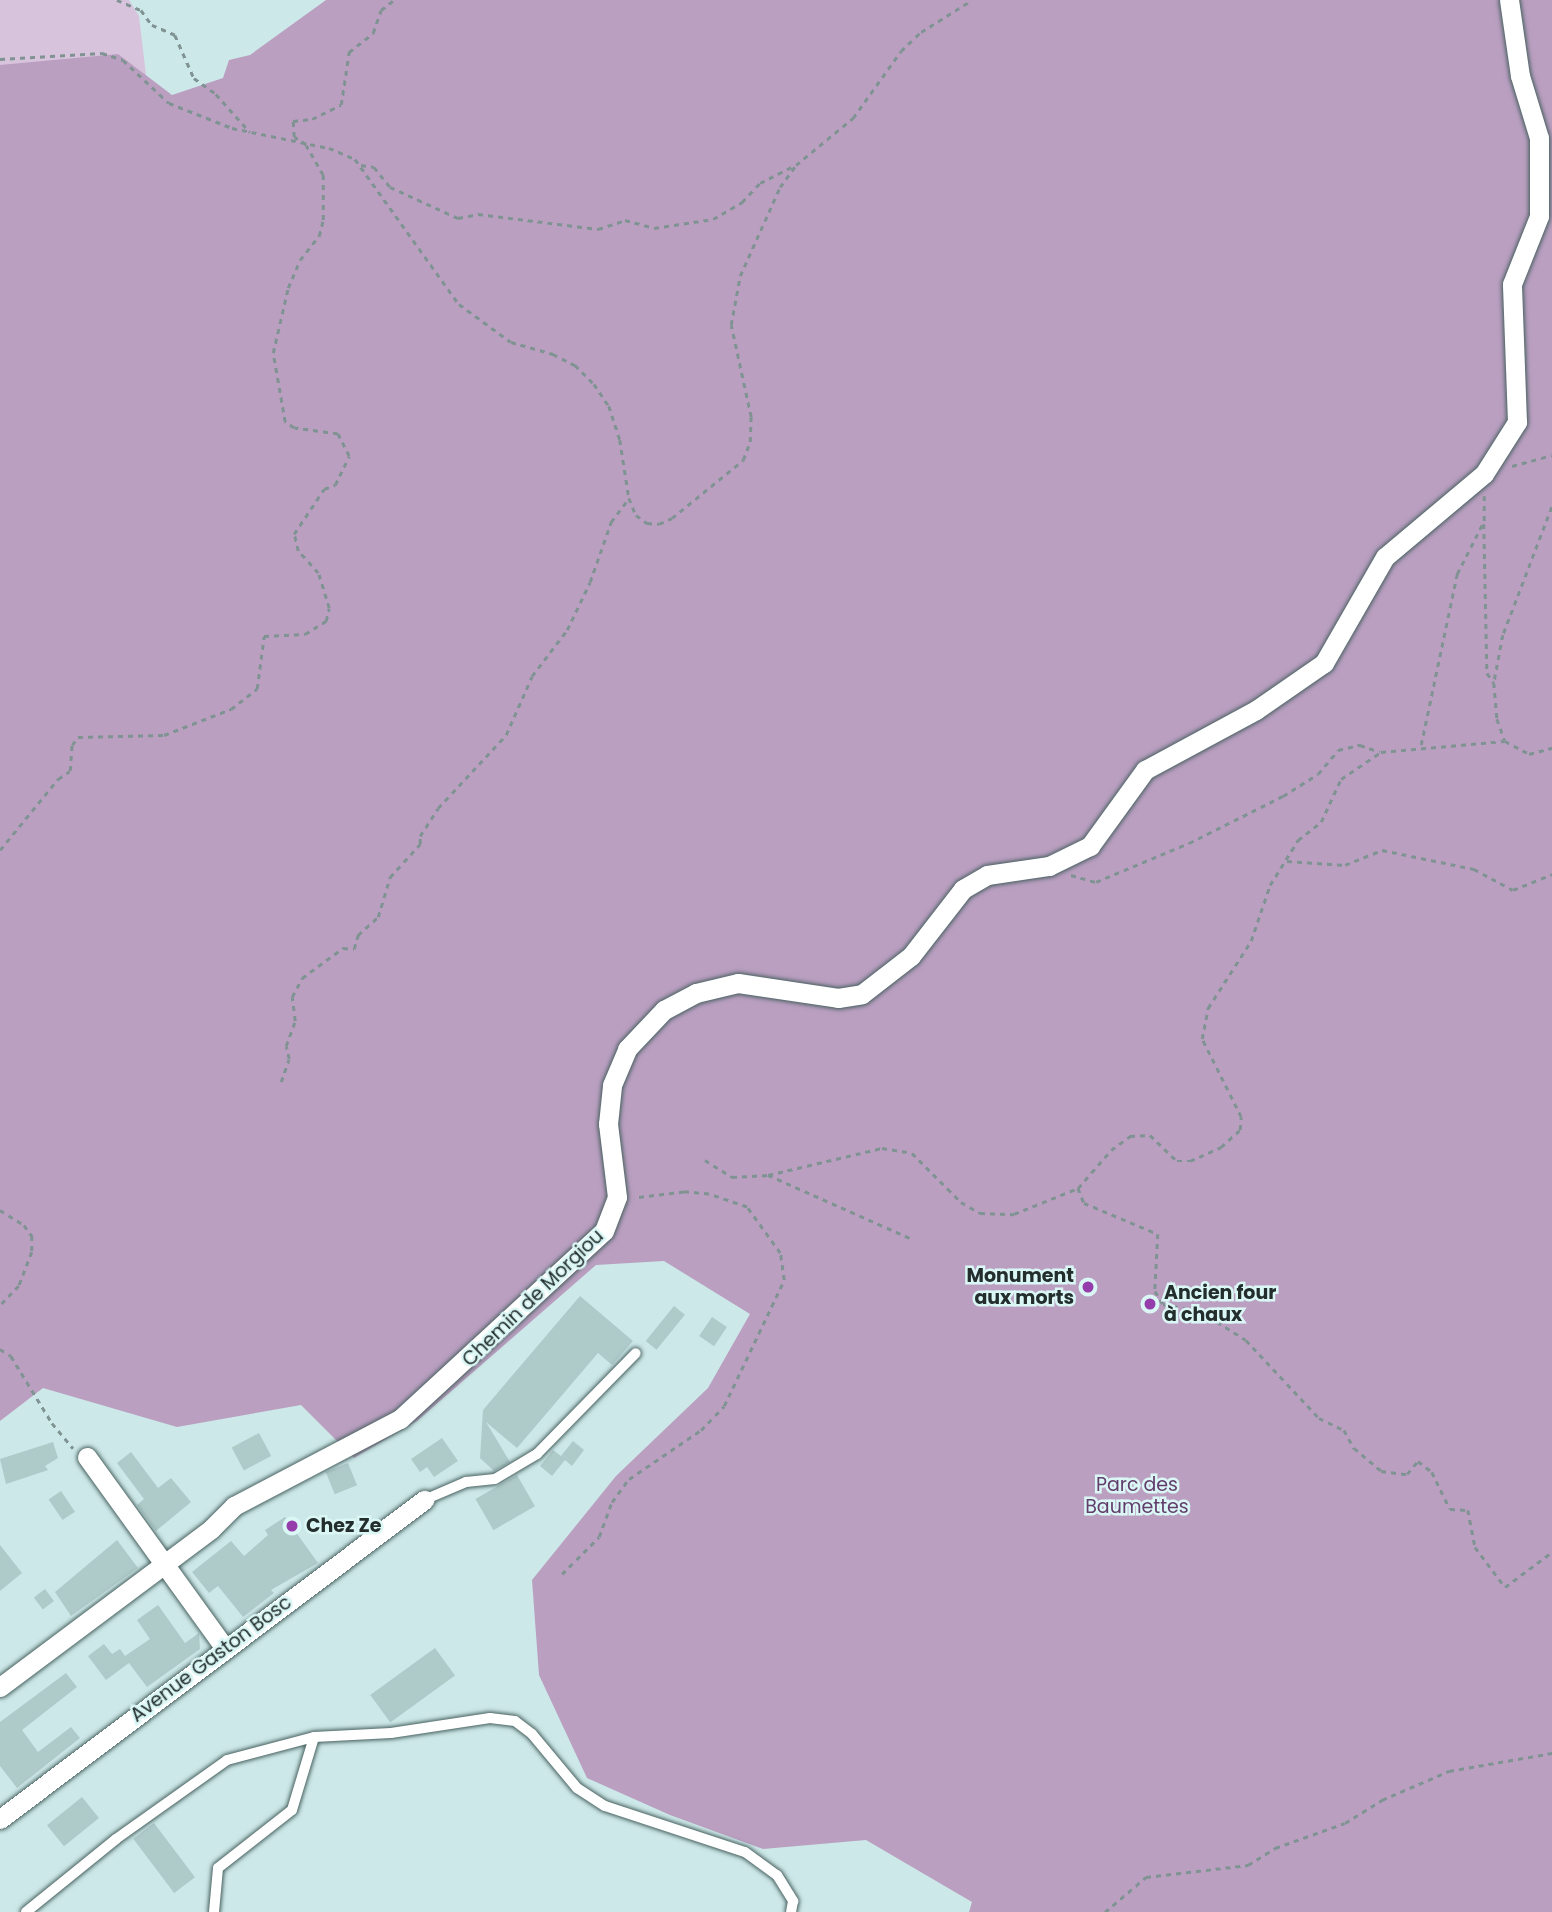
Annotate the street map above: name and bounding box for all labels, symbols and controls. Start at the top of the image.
street label: Chemin de Morgiou [458,1225,608,1371]
place label: Monument aux morts [966,1265,1074,1309]
marker: Monument aux morts [1080,1279,1096,1295]
place label: Ancien four à chaux [1164,1282,1276,1326]
marker: Ancien four à chaux [1142,1296,1158,1312]
park label: Parc des Baumettes [1085,1474,1189,1518]
place label: Chez Ze [306,1515,381,1537]
marker: Chez Ze [284,1518,300,1534]
street label: Avenue Gaston Bosc [126,1591,296,1727]

